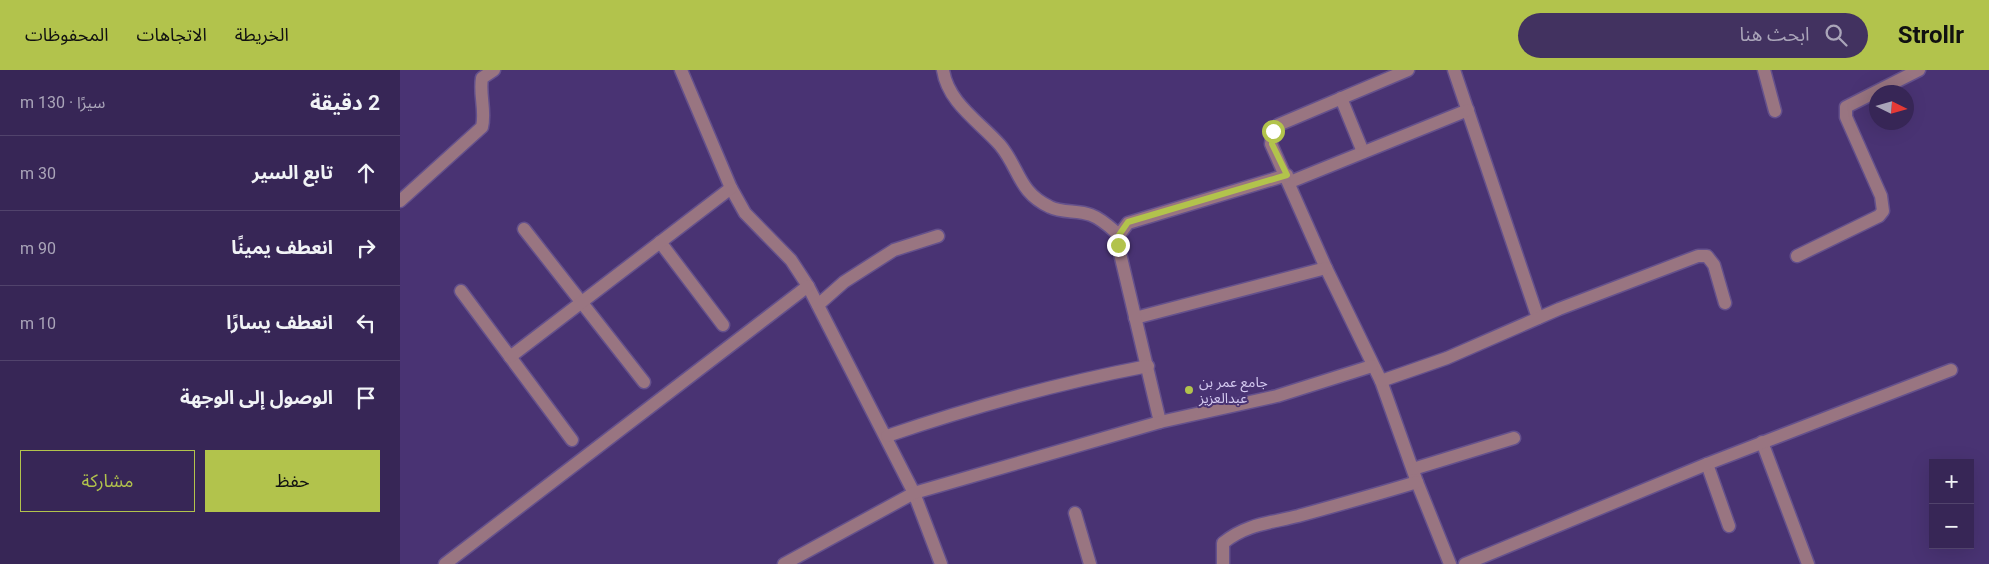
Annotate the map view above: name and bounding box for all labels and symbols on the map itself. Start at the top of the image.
north arrow [1869,85,1914,130]
route start [1262,120,1285,143]
route end [1107,234,1130,257]
place label: جامع عمر بن عبدالعزيز [1198,374,1268,407]
marker: جامع عمر بن عبدالعزيز [1183,384,1195,396]

